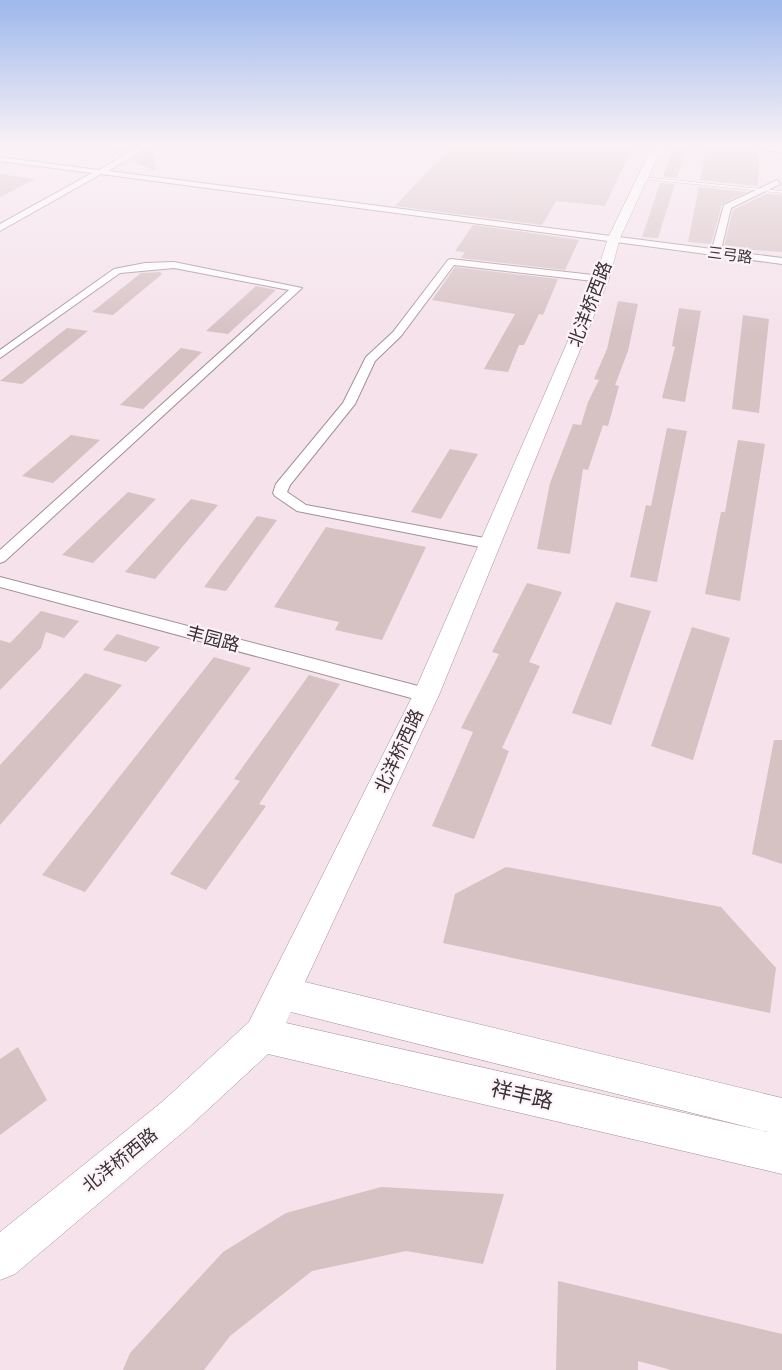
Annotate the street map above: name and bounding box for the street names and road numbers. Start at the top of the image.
street label: 三弓路 [707,243,753,267]
street label: 北洋桥西路 [564,258,616,350]
street label: 丰园路 [184,621,242,657]
street label: 北洋桥西路 [370,706,428,796]
street label: 祥丰路 [488,1076,555,1115]
street label: 北洋桥西路 [78,1123,162,1197]

